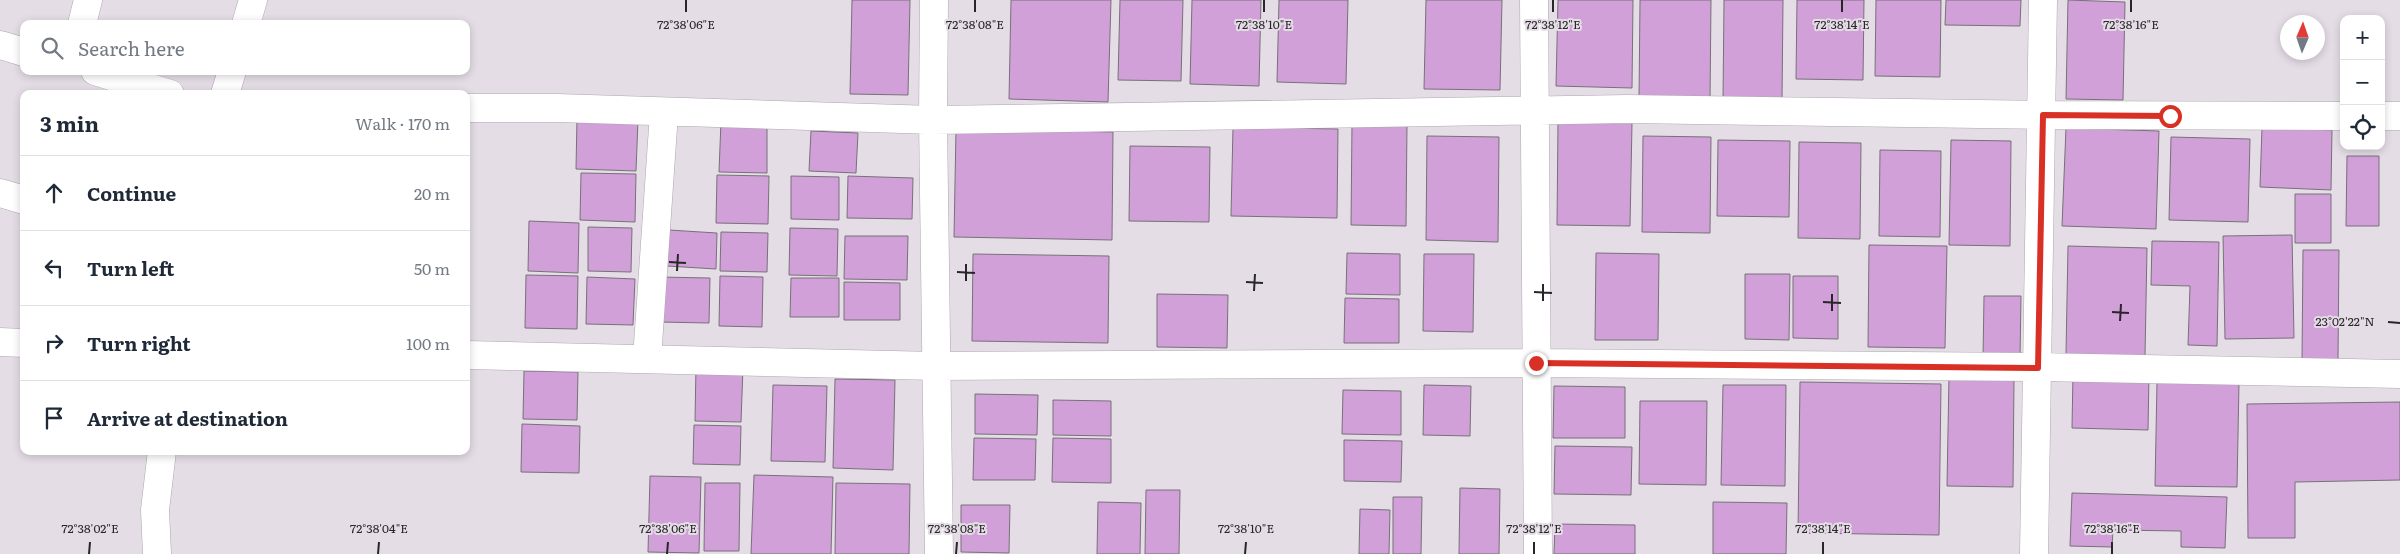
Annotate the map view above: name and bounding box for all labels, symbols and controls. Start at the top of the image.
text: 72°38'06"E [657,15,715,33]
text: 72°38'08"E [946,15,1004,33]
text: 72°38'10"E [1236,15,1292,33]
text: 72°38'12"E [1525,15,1581,33]
text: 72°38'14"E [1814,15,1870,33]
text: 72°38'16"E [2103,15,2159,33]
north arrow [2280,15,2325,60]
map controls [2340,15,2385,150]
button: + [2340,15,2385,60]
search box [20,20,470,75]
icon: search [38,34,66,62]
text: Search here [78,34,185,62]
button: − [2340,60,2385,105]
route start [2159,105,2182,128]
button: locate [2340,105,2385,150]
text: 3 min [40,107,99,138]
text: Walk · 170 m [355,111,450,135]
icon: ahead [40,179,68,207]
text: Continue [87,179,176,207]
text: 20 m [414,181,450,205]
icon: left [40,254,68,282]
text: Turn left [87,254,174,282]
text: 50 m [414,256,450,280]
text: 23°02'22"N [2315,312,2375,330]
icon: right [40,329,68,357]
text: Turn right [87,329,191,357]
text: 100 m [406,331,450,355]
route end [1525,352,1548,375]
icon: arrive [40,404,68,432]
text: Arrive at destination [87,404,288,432]
text: 72°38'02"E [61,519,119,537]
text: 72°38'04"E [350,519,408,537]
text: 72°38'06"E [639,519,697,537]
text: 72°38'08"E [928,519,986,537]
text: 72°38'10"E [1218,519,1274,537]
text: 72°38'12"E [1506,519,1562,537]
text: 72°38'14"E [1795,519,1851,537]
text: 72°38'16"E [2084,519,2140,537]

